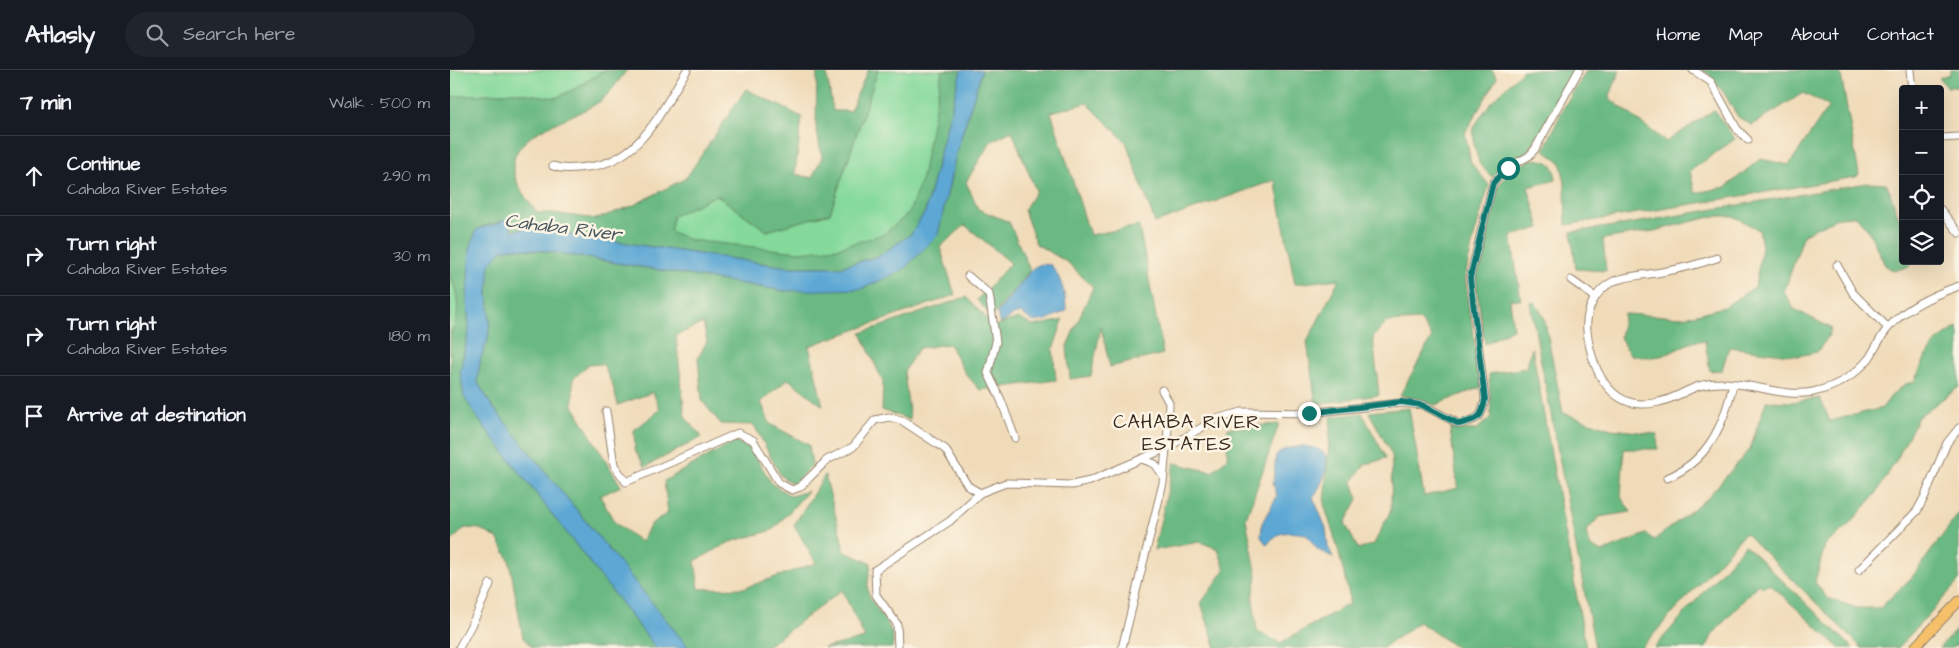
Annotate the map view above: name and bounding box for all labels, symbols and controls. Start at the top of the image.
search box [125,12,475,57]
text: Atlasly [25,18,95,52]
icon: search [143,21,171,49]
text: Search here [183,21,295,48]
text: Home [1656,22,1701,47]
text: Map [1729,22,1763,47]
text: About [1791,22,1839,47]
text: Contact [1867,22,1934,47]
map controls [1899,85,1944,265]
button: + [1899,85,1944,130]
text: 7 min [20,88,71,117]
text: Walk · 500 m [329,92,430,114]
button: − [1899,130,1944,175]
text: Continue [67,151,141,178]
route start [1497,157,1520,180]
icon: ahead [20,162,48,190]
text: 290 m [383,165,430,187]
button: locate [1899,175,1944,220]
text: Cahaba River Estates [67,178,227,200]
water label: Cahaba River [503,207,625,249]
button: layers [1899,220,1944,265]
text: Turn right [67,231,156,258]
icon: right [20,242,48,270]
text: 30 m [393,245,430,267]
text: Cahaba River Estates [67,258,227,280]
text: Turn right [67,311,156,338]
icon: right [20,322,48,350]
text: 180 m [389,325,430,347]
text: Cahaba River Estates [67,338,227,360]
icon: arrive [20,402,48,430]
text: Arrive at destination [67,402,246,429]
route end [1298,402,1321,425]
district label: CAHABA RIVER ESTATES [1113,409,1261,458]

